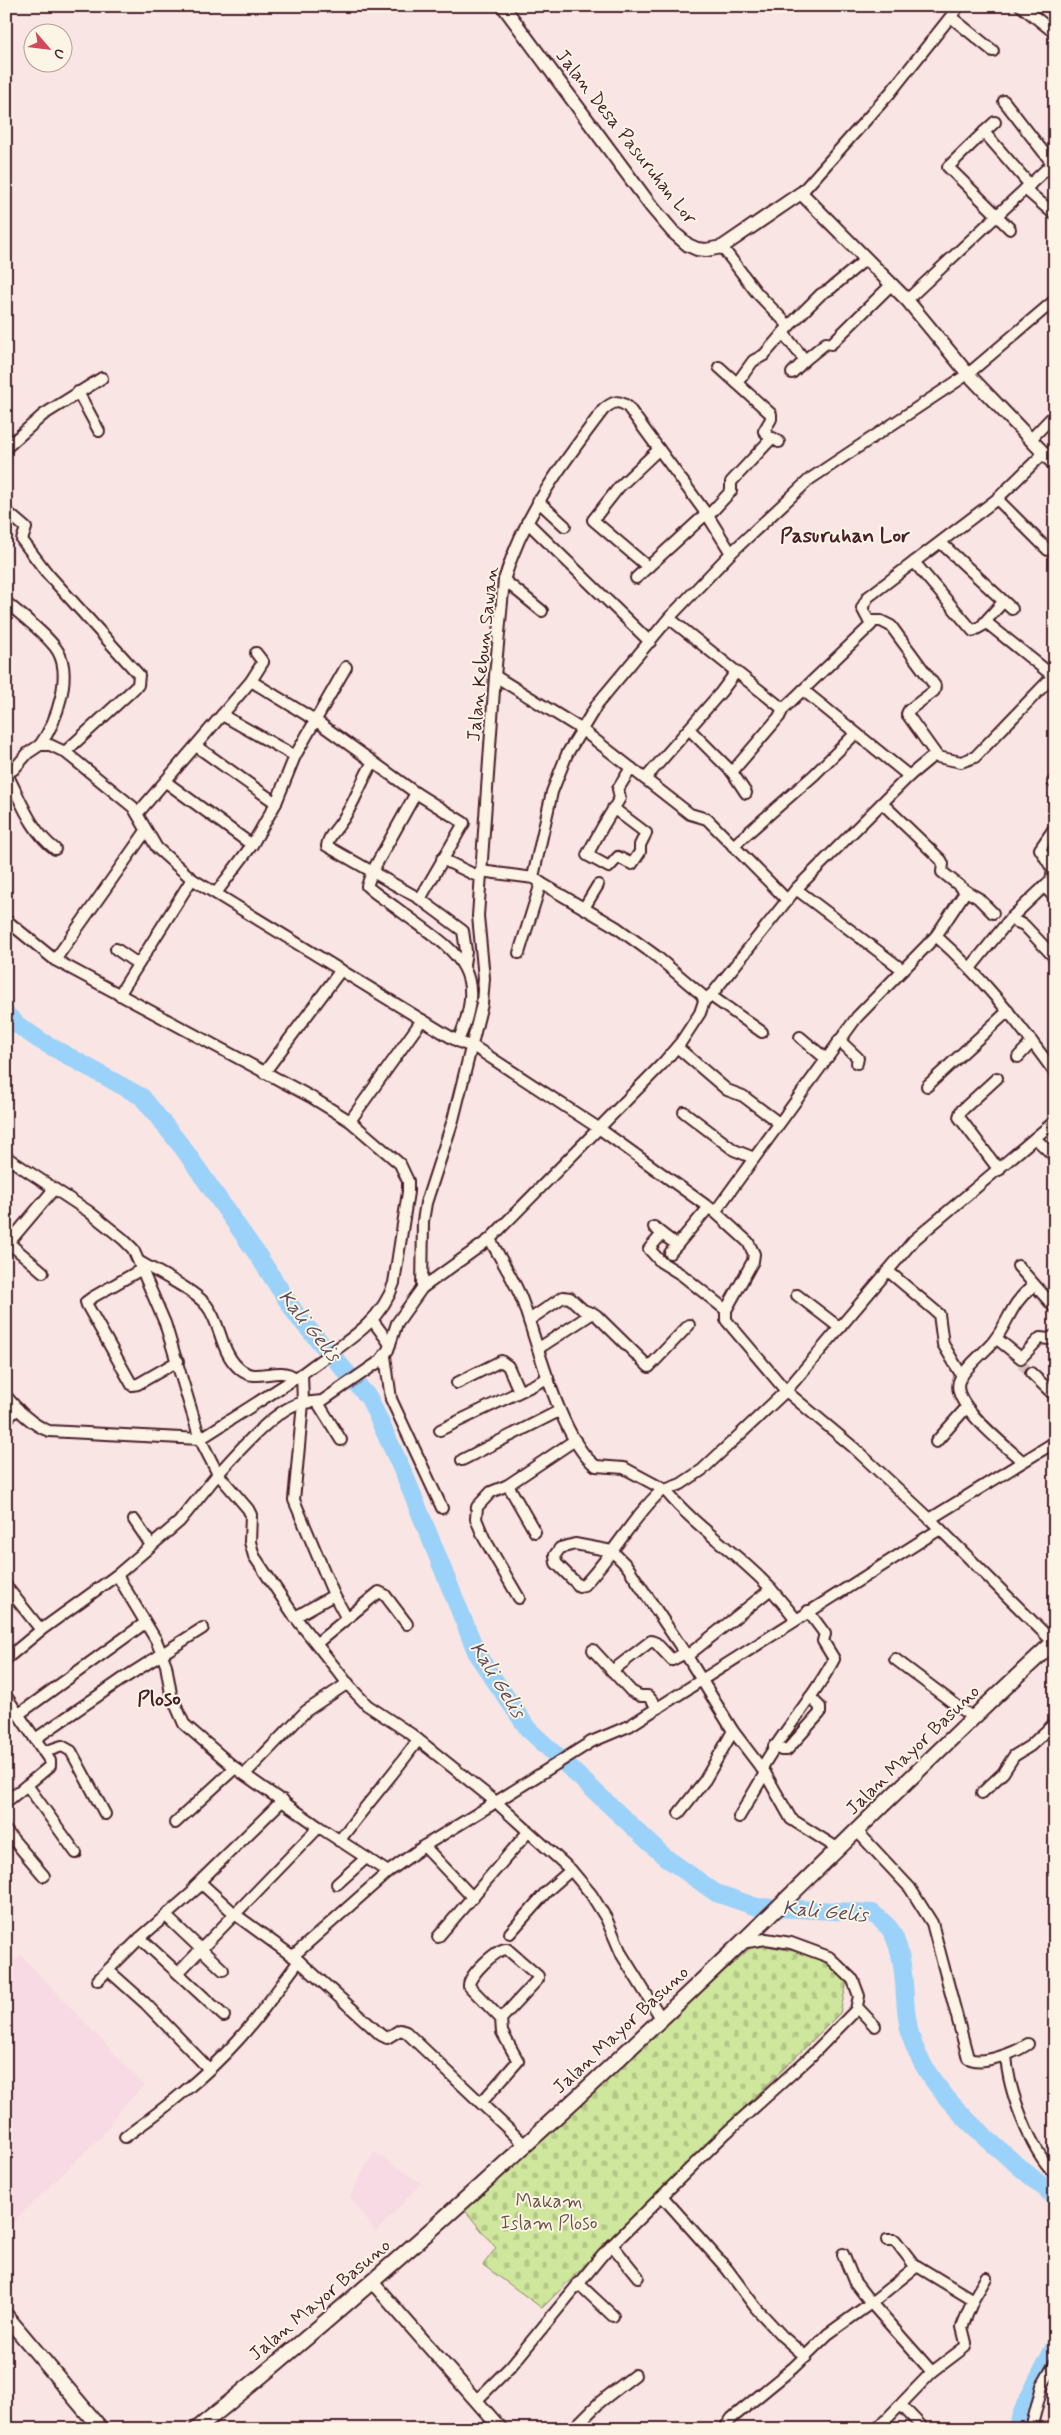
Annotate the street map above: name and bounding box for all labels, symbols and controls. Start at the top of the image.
north arrow [22,22,72,72]
street label: Jalan Desa Pasuruhan Lor [550,44,702,230]
text: U [49,45,69,62]
district label: Pasuruhan Lor [780,522,910,550]
street label: Jalan Kebun Sawan [461,565,505,743]
water label: Kali Gelis [272,1284,348,1369]
water label: Kali Gelis [463,1637,532,1725]
street label: Jalan Mayor Basuno [840,1679,986,1821]
district label: Ploso [137,1685,181,1713]
water label: Kali Gelis [781,1895,871,1929]
street label: Jalan Mayor Basuno [548,1960,694,2100]
park label: Makam Islam Ploso [501,2189,597,2236]
street label: Jalan Mayor Basuno [244,2233,396,2367]

